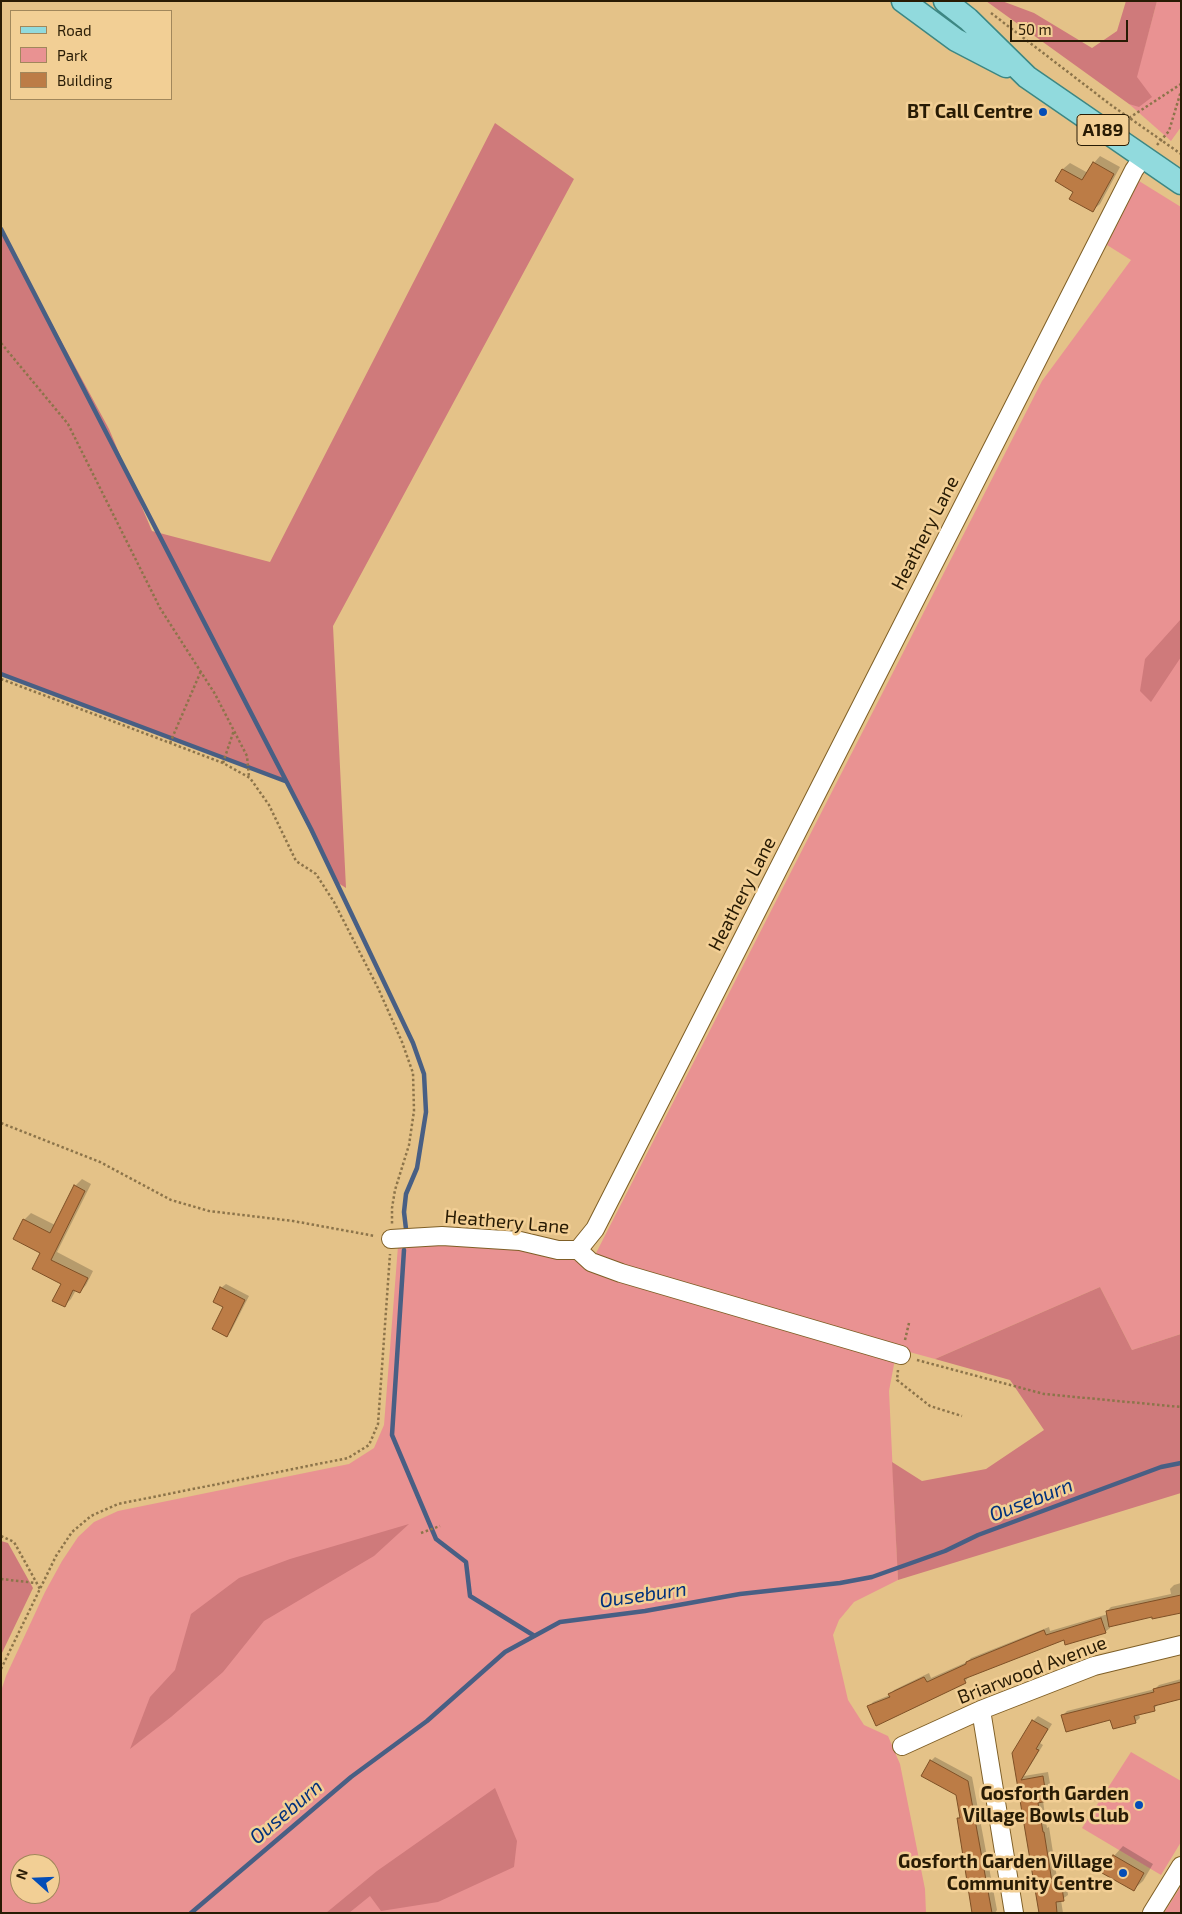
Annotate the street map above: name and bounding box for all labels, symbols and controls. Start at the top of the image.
legend [10,10,172,100]
scale bar [1012,10,1130,42]
text: 50 m [1018,20,1052,38]
text: Road [57,21,92,39]
text: Park [57,46,88,64]
text: Building [57,71,112,89]
place label: BT Call Centre [907,101,1033,123]
marker: BT Call Centre [1037,106,1049,118]
road number: A189 [1077,114,1129,146]
street label: Heathery Lane [886,472,964,594]
street label: Heathery Lane [703,833,781,955]
street label: Heathery Lane [444,1205,570,1239]
water label: Ouseburn [986,1473,1076,1527]
water label: Ouseburn [598,1577,688,1613]
street label: Briarwood Avenue [954,1631,1110,1709]
water label: Ouseburn [245,1775,327,1849]
place label: Gosforth Garden Village Bowls Club [963,1783,1129,1827]
marker: Gosforth Garden Village Bowls Club [1133,1799,1145,1811]
place label: Gosforth Garden Village Community Centre [898,1851,1113,1895]
north arrow [10,1854,60,1904]
text: N [12,1866,31,1882]
marker: Gosforth Garden Village Community Centre [1117,1867,1129,1879]

